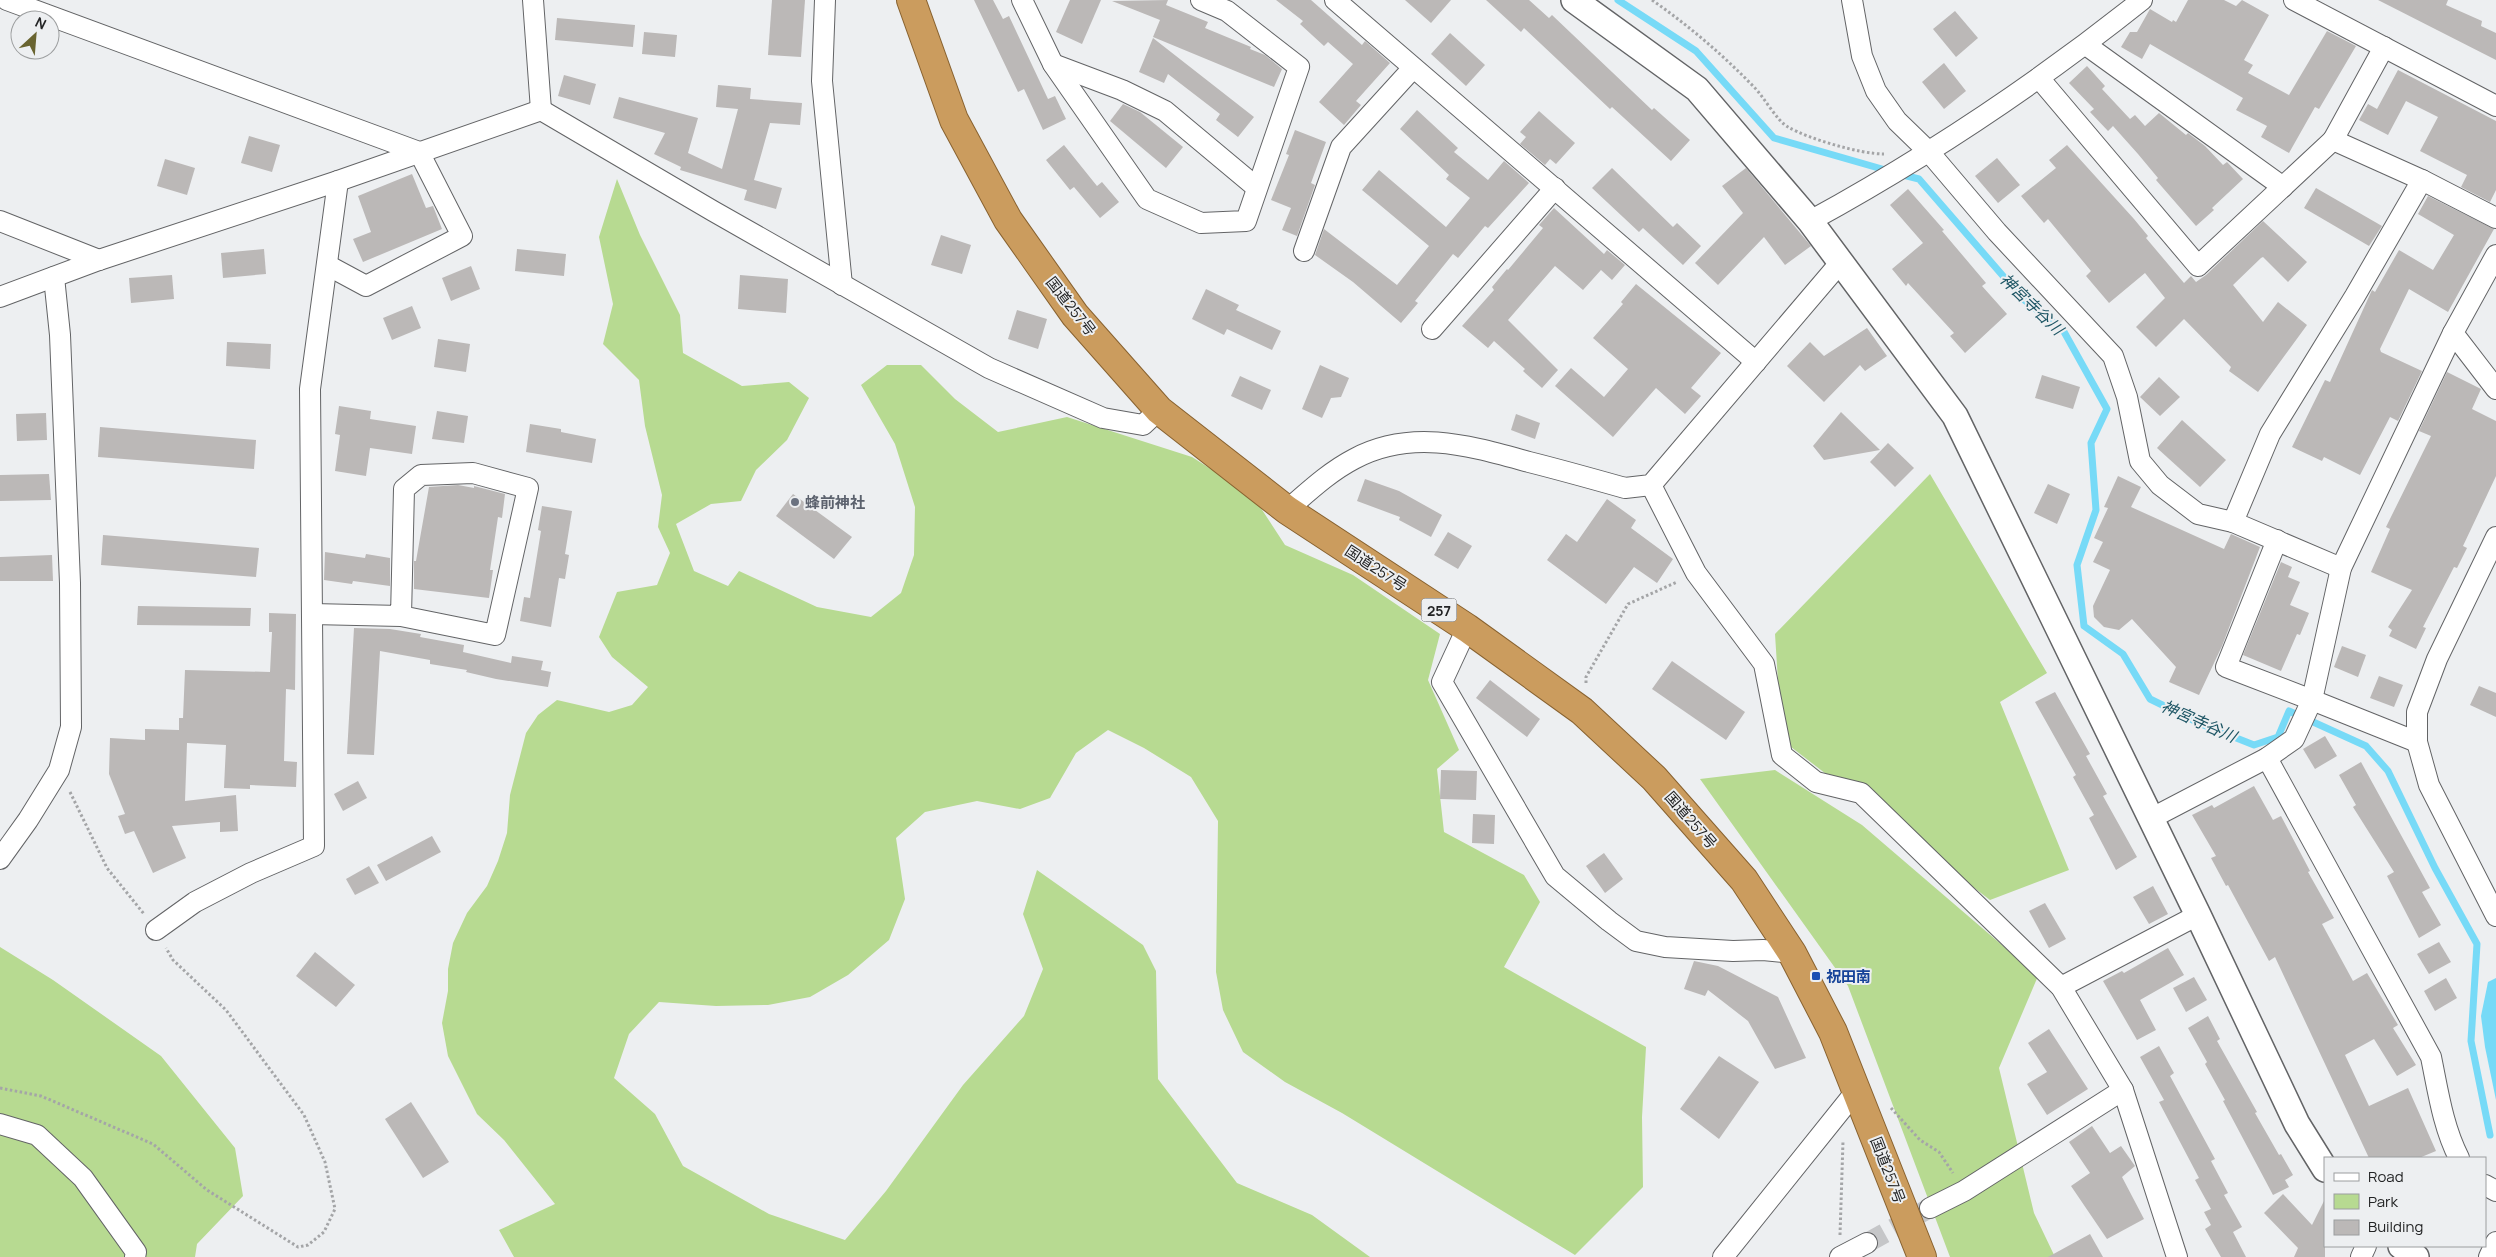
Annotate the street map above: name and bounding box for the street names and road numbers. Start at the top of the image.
street label: 国道257号 [1041,272,1101,340]
street label: 国道257号 [1341,540,1411,596]
road number: 257 [1422,598,1456,622]
street label: 国道257号 [1660,787,1722,853]
street label: 国道257号 [1866,1134,1910,1206]

